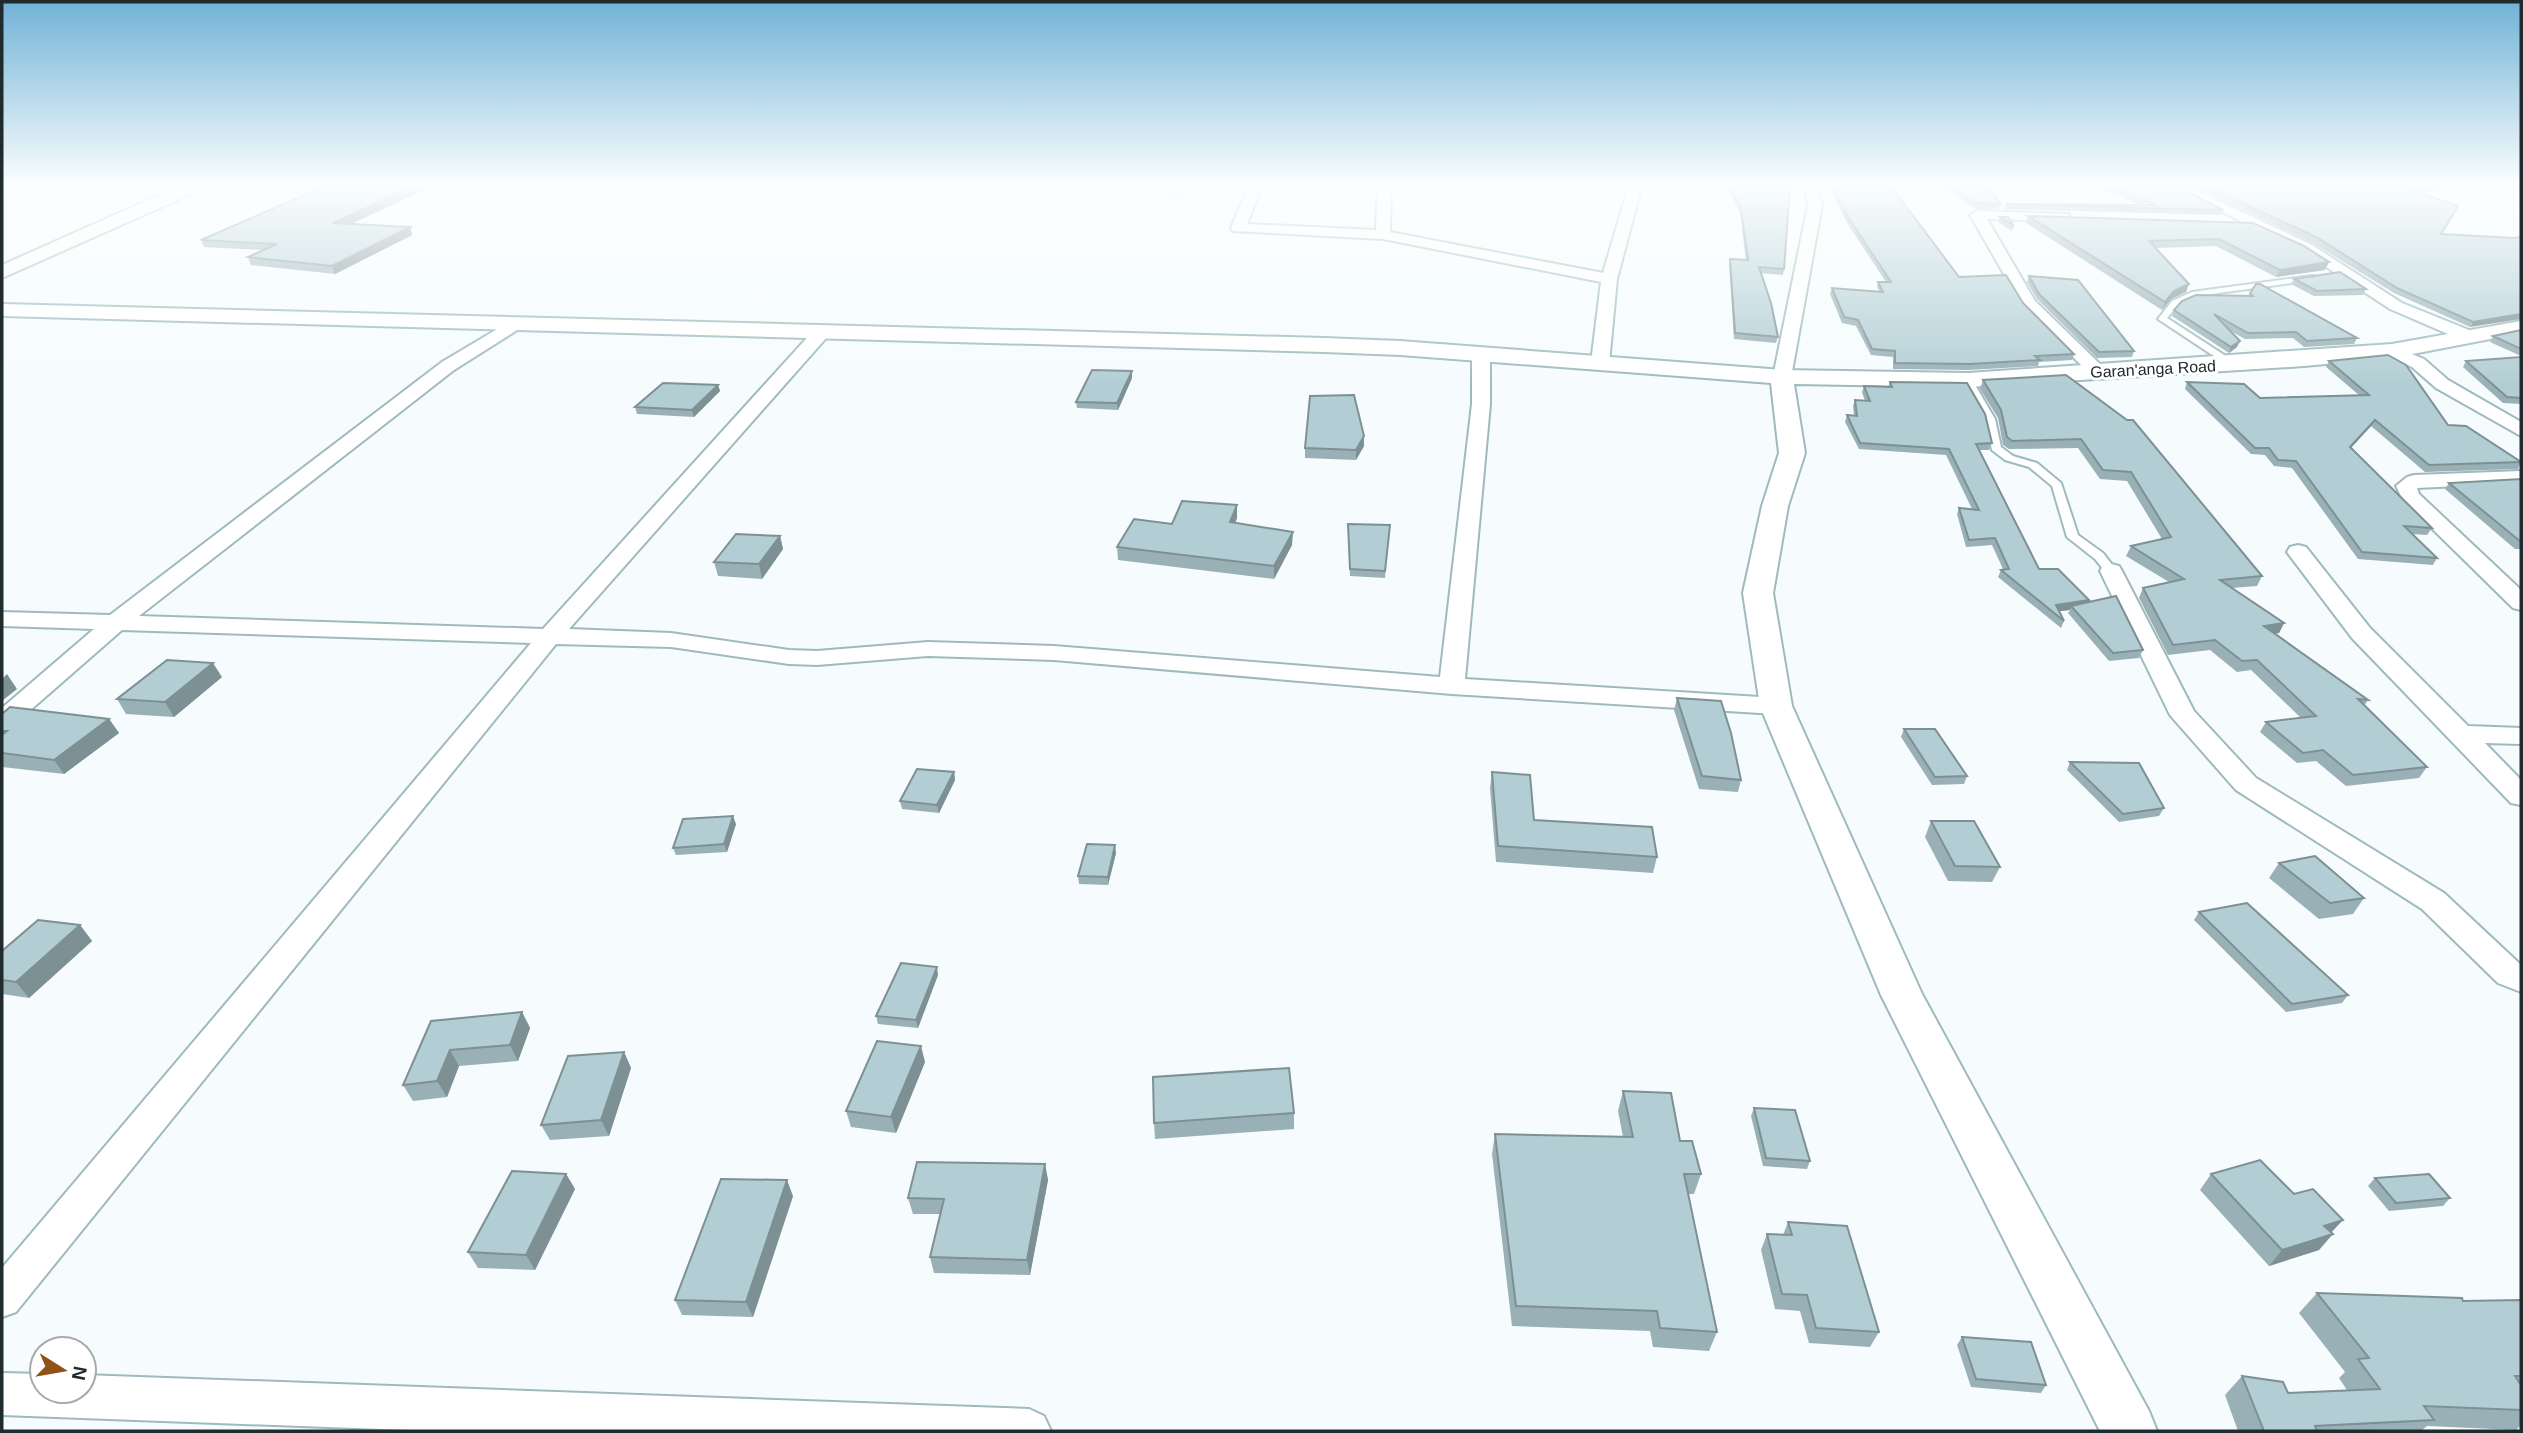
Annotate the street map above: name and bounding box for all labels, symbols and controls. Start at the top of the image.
street label: Garan'anga Road [2090,357,2216,381]
north arrow [28,1335,98,1405]
text: N [68,1364,91,1382]

